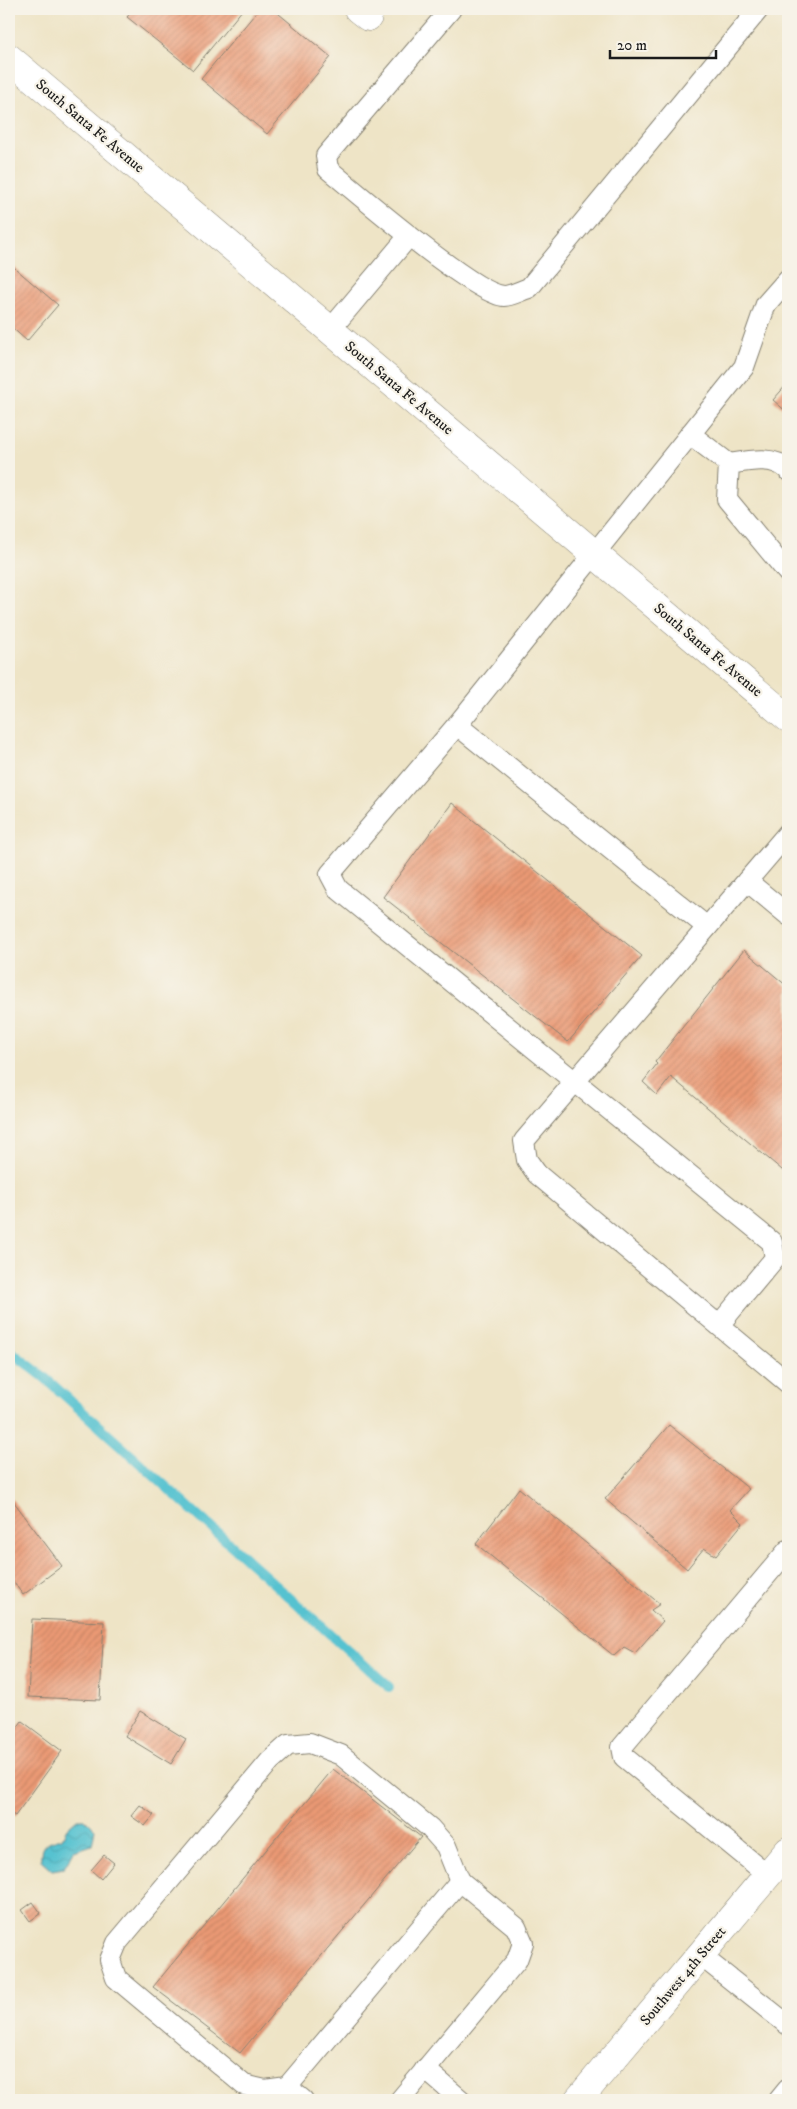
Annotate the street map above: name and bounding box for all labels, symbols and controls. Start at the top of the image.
scale bar [610,28,716,60]
text: 20 m [617,36,647,55]
street label: South Santa Fe Avenue [32,75,148,177]
street label: South Santa Fe Avenue [341,337,457,439]
street label: South Santa Fe Avenue [650,599,766,701]
street label: Southwest 4th Street [636,1922,730,2030]

